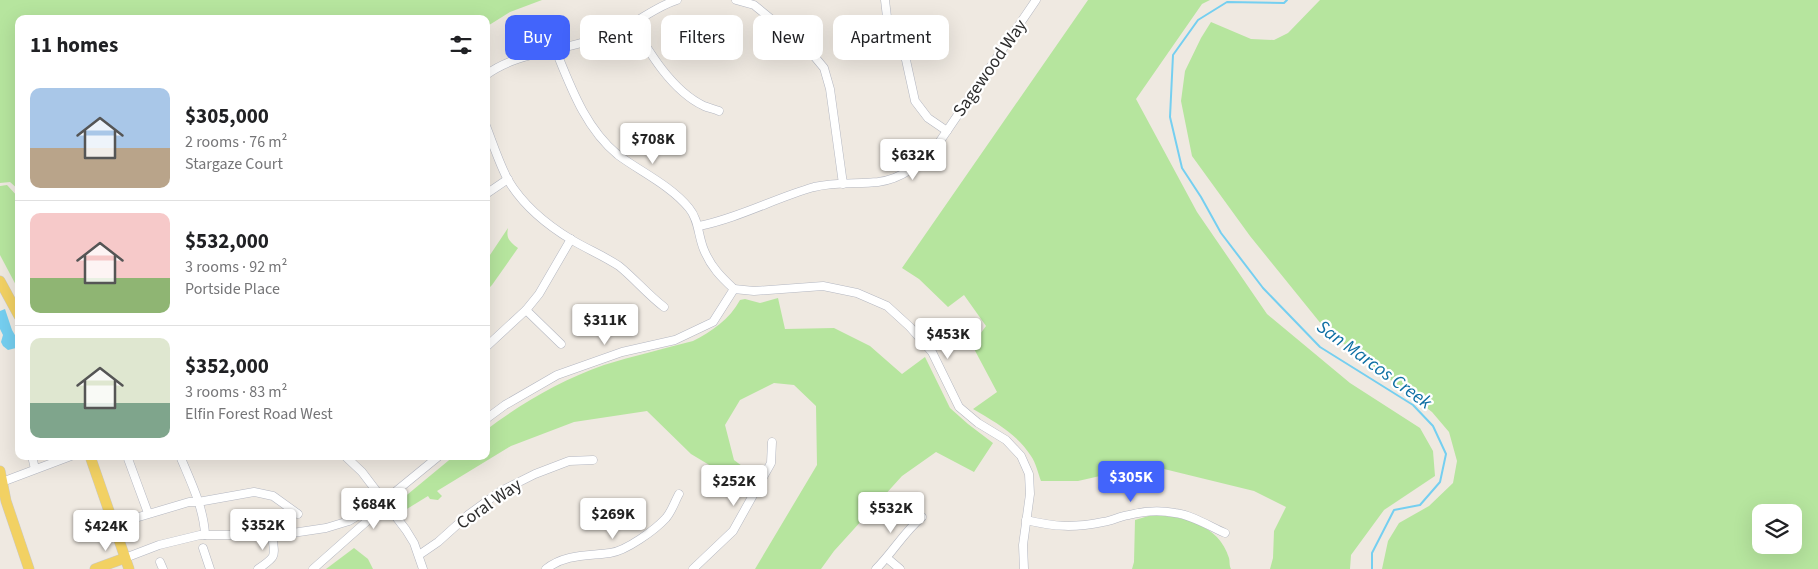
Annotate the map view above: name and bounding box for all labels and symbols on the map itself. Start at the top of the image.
street label: Sagewood Way [947,14,1033,122]
pin: $708K [618,122,688,165]
pin: $632K [878,138,948,181]
pin: $311K [570,304,640,346]
water label: San Marcos Creek [1311,314,1438,417]
pin: $453K [913,318,983,360]
pin: $305K [1096,460,1166,503]
pin: $252K [699,464,769,507]
street label: Coral Way [451,472,527,536]
pin: $684K [339,488,409,530]
pin: $532K [856,492,926,534]
pin: $269K [578,498,648,540]
pin: $352K [228,508,298,551]
pin: $424K [71,510,141,552]

